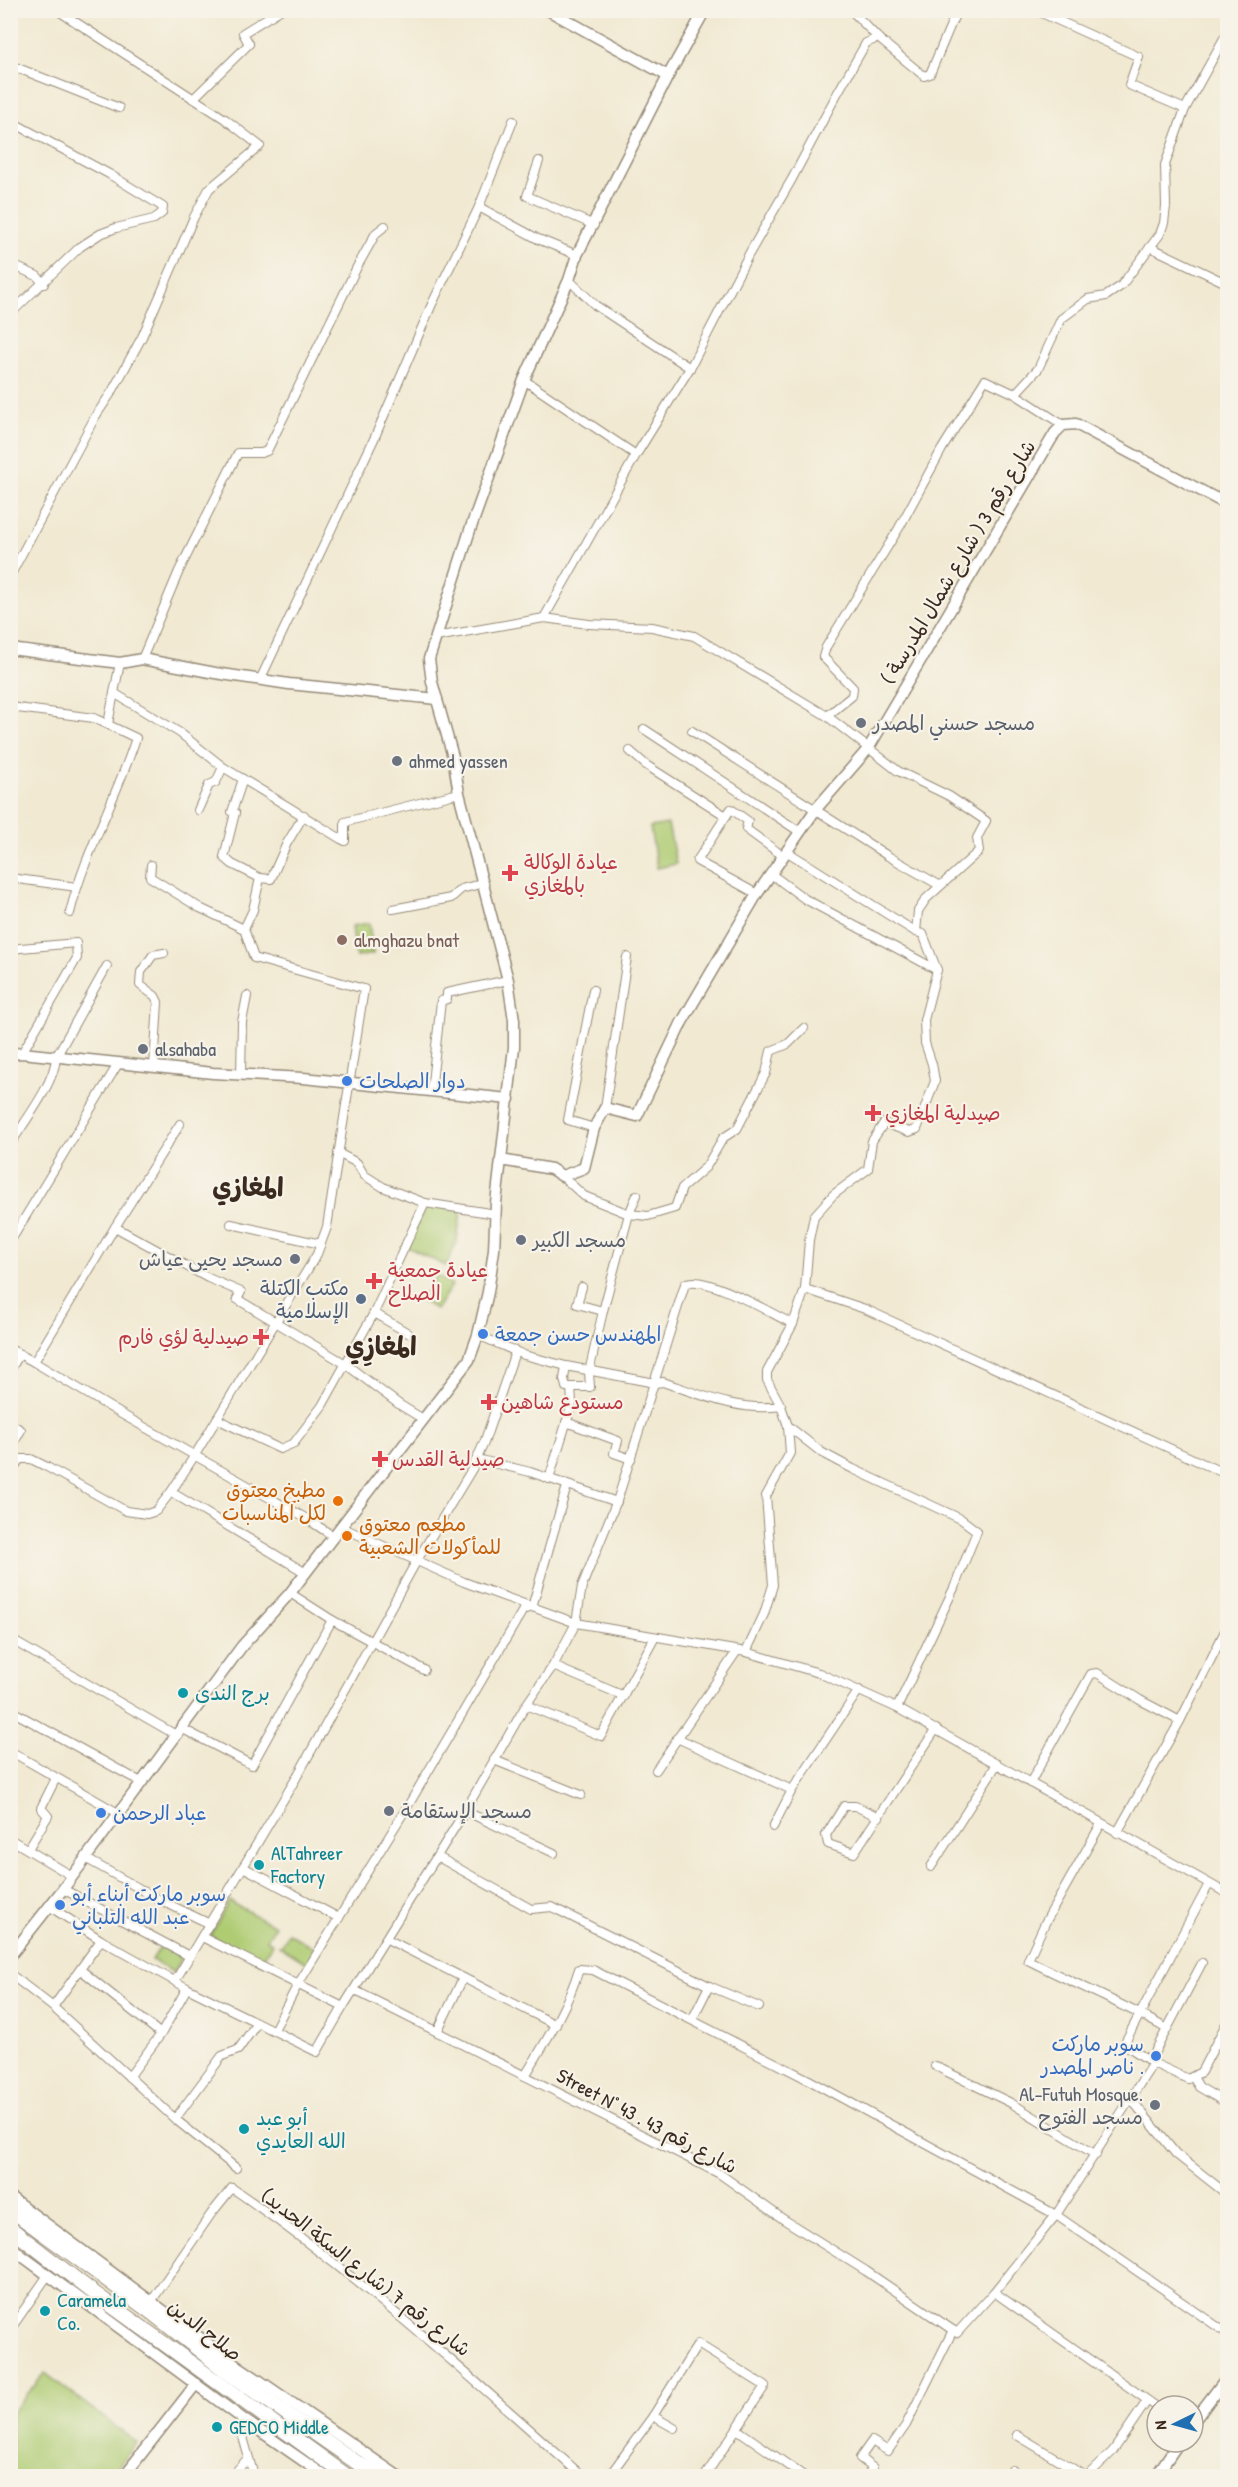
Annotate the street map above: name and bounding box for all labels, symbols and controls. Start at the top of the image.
street label: شارع رقم 3 ( شارع شمال المدرسة ) [874,435,1043,690]
place label: مسجد حسني المصدر [871,709,1035,741]
marker: مسجد حسني المصدر [854,716,868,730]
place label: ahmed yassen [409,747,508,774]
marker: ahmed yassen [390,754,404,768]
place label: عيادة الوكالة بالمغازي [524,848,618,900]
marker: عيادة الوكالة بالمغازي [501,864,519,882]
place label: almghazu bnat [354,926,460,953]
marker: almghazu bnat [335,933,349,947]
place label: alsahaba [155,1035,216,1062]
marker: alsahaba [136,1042,150,1056]
place label: دوار الصلحات [359,1067,466,1094]
marker: دوار الصلحات [340,1074,354,1088]
place label: صيدلية المغازي [885,1099,1001,1128]
marker: صيدلية المغازي [866,1106,880,1120]
district label: المغازي [212,1169,284,1206]
place label: مسجد الكبير [531,1226,626,1253]
marker: مسجد الكبير [514,1233,528,1247]
place label: مسجد يحيى عياش [139,1245,283,1272]
marker: مسجد يحيى عياش [288,1252,302,1266]
place label: عيادة جمعية الصلاح [388,1256,488,1307]
marker: عيادة جمعية الصلاح [365,1272,383,1290]
place label: مكتب الكتلة الإسلامية [260,1274,349,1324]
marker: مكتب الكتلة الإسلامية [354,1292,368,1306]
place label: المهندس حسن جمعة [495,1320,661,1347]
place label: صيدلية لؤي فارم [118,1323,249,1352]
marker: المهندس حسن جمعة [476,1327,490,1341]
district label: المغازِي [345,1328,417,1366]
marker: صيدلية لؤي فارم [254,1330,268,1344]
place label: مستودع شاهين [501,1388,624,1416]
marker: مستودع شاهين [482,1395,496,1409]
place label: صيدلية القدس [392,1445,505,1472]
marker: صيدلية القدس [373,1452,387,1466]
place label: مطبخ معتوق لكل المناسبات [222,1476,326,1526]
marker: مطبخ معتوق لكل المناسبات [331,1494,345,1508]
place label: مطعم معتوق للمأكولات الشعبية [359,1510,501,1560]
marker: مطعم معتوق للمأكولات الشعبية [340,1529,354,1543]
place label: برج الندى [195,1679,270,1707]
marker: برج الندى [176,1686,190,1700]
place label: مسجد الإستقامة [401,1797,532,1824]
place label: عباد الرحمن [113,1799,207,1826]
marker: مسجد الإستقامة [382,1804,396,1818]
marker: عباد الرحمن [94,1806,108,1820]
place label: AlTahreer Factory [270,1839,343,1889]
marker: AlTahreer Factory [252,1858,266,1872]
place label: سوبر ماركت أبناء أبو عبد الله التلباني [70,1880,226,1935]
marker: سوبر ماركت أبناء أبو عبد الله التلباني [53,1898,67,1912]
place label: سوبر ماركت ناصر المصدر . [1039,2030,1144,2080]
marker: سوبر ماركت ناصر المصدر . [1149,2049,1163,2063]
street label: Street N° 43 . شارع رقم 43 [551,2061,742,2181]
place label: Al-Futuh Mosque. مسجد الفتوح [1019,2080,1143,2131]
marker: Al-Futuh Mosque. مسجد الفتوح [1148,2098,1162,2112]
place label: أبو عبد الله العايدي [256,2104,346,2156]
marker: أبو عبد الله العايدي [237,2122,251,2136]
street label: شارع رقم 7 (شارع السكة الحديد) [255,2181,477,2364]
place label: Caramela Co. [57,2286,126,2336]
street label: صلاح الدين [162,2292,248,2368]
marker: Caramela Co. [38,2304,52,2318]
north arrow [1145,2394,1205,2454]
place label: GEDCO Middle [229,2413,329,2440]
marker: GEDCO Middle [210,2420,224,2434]
text: N [1149,2420,1171,2431]

